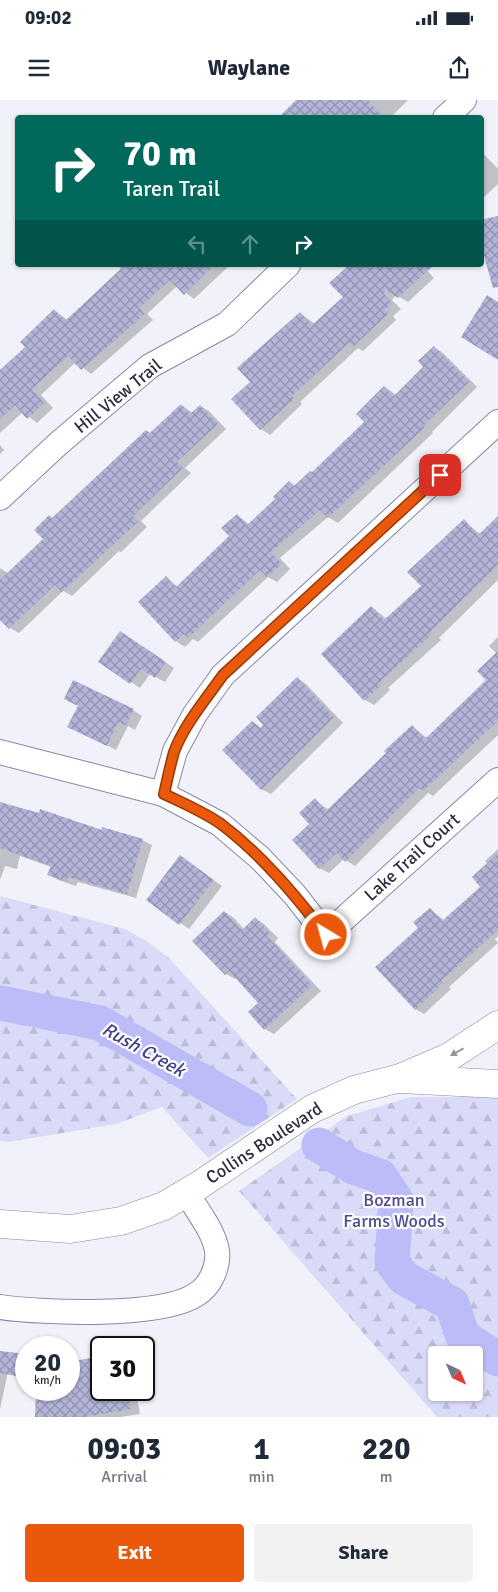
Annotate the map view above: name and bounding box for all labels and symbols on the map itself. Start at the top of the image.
street label: Hill View Trail [70,354,166,438]
pin [419,454,461,496]
street label: Lake Trail Court [360,808,464,906]
position arrow [299,908,351,960]
water label: Rush Creek [98,1017,190,1083]
one-way arrow [450,1048,465,1056]
street label: Collins Boulevard [202,1097,326,1189]
park label: Bozman Farms Woods [343,1189,445,1232]
speed limit sign: 30 [90,1336,155,1401]
north arrow [428,1346,482,1401]

